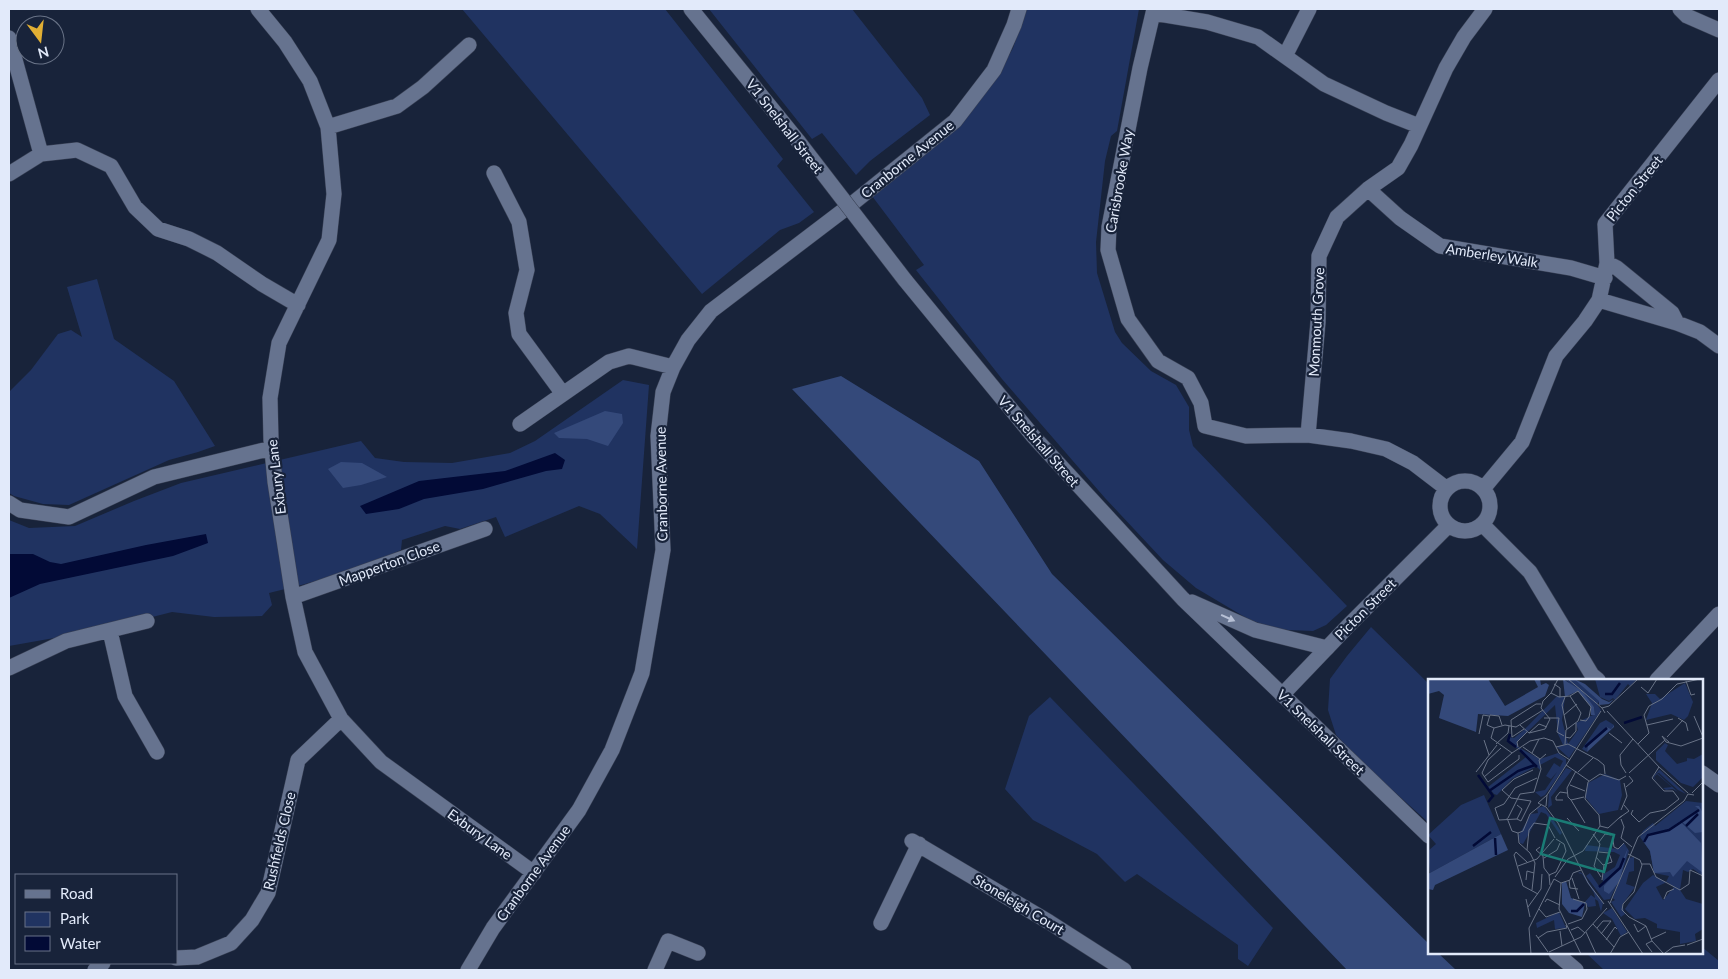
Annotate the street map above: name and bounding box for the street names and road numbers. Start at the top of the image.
street label: V1 Snelshall Street [743,75,827,177]
street label: Cranborne Avenue [857,116,957,202]
street label: Carisbrooke Way [1102,127,1137,234]
street label: Picton Street [1602,152,1666,224]
street label: Amberley Walk [1445,239,1540,271]
street label: Monmouth Grove [1305,267,1327,377]
street label: V1 Snelshall Street [995,392,1083,490]
street label: Cranborne Avenue [652,427,670,541]
street label: Exbury Lane [263,438,289,516]
street label: Mapperton Close [336,537,442,589]
street label: Picton Street [1331,575,1399,643]
street label: V1 Snelshall Street [1274,686,1368,778]
street label: Rushfields Close [259,790,299,892]
street label: Exbury Lane [444,805,516,863]
street label: Cranborne Avenue [492,822,574,924]
street label: Stoneleigh Court [970,870,1068,938]

